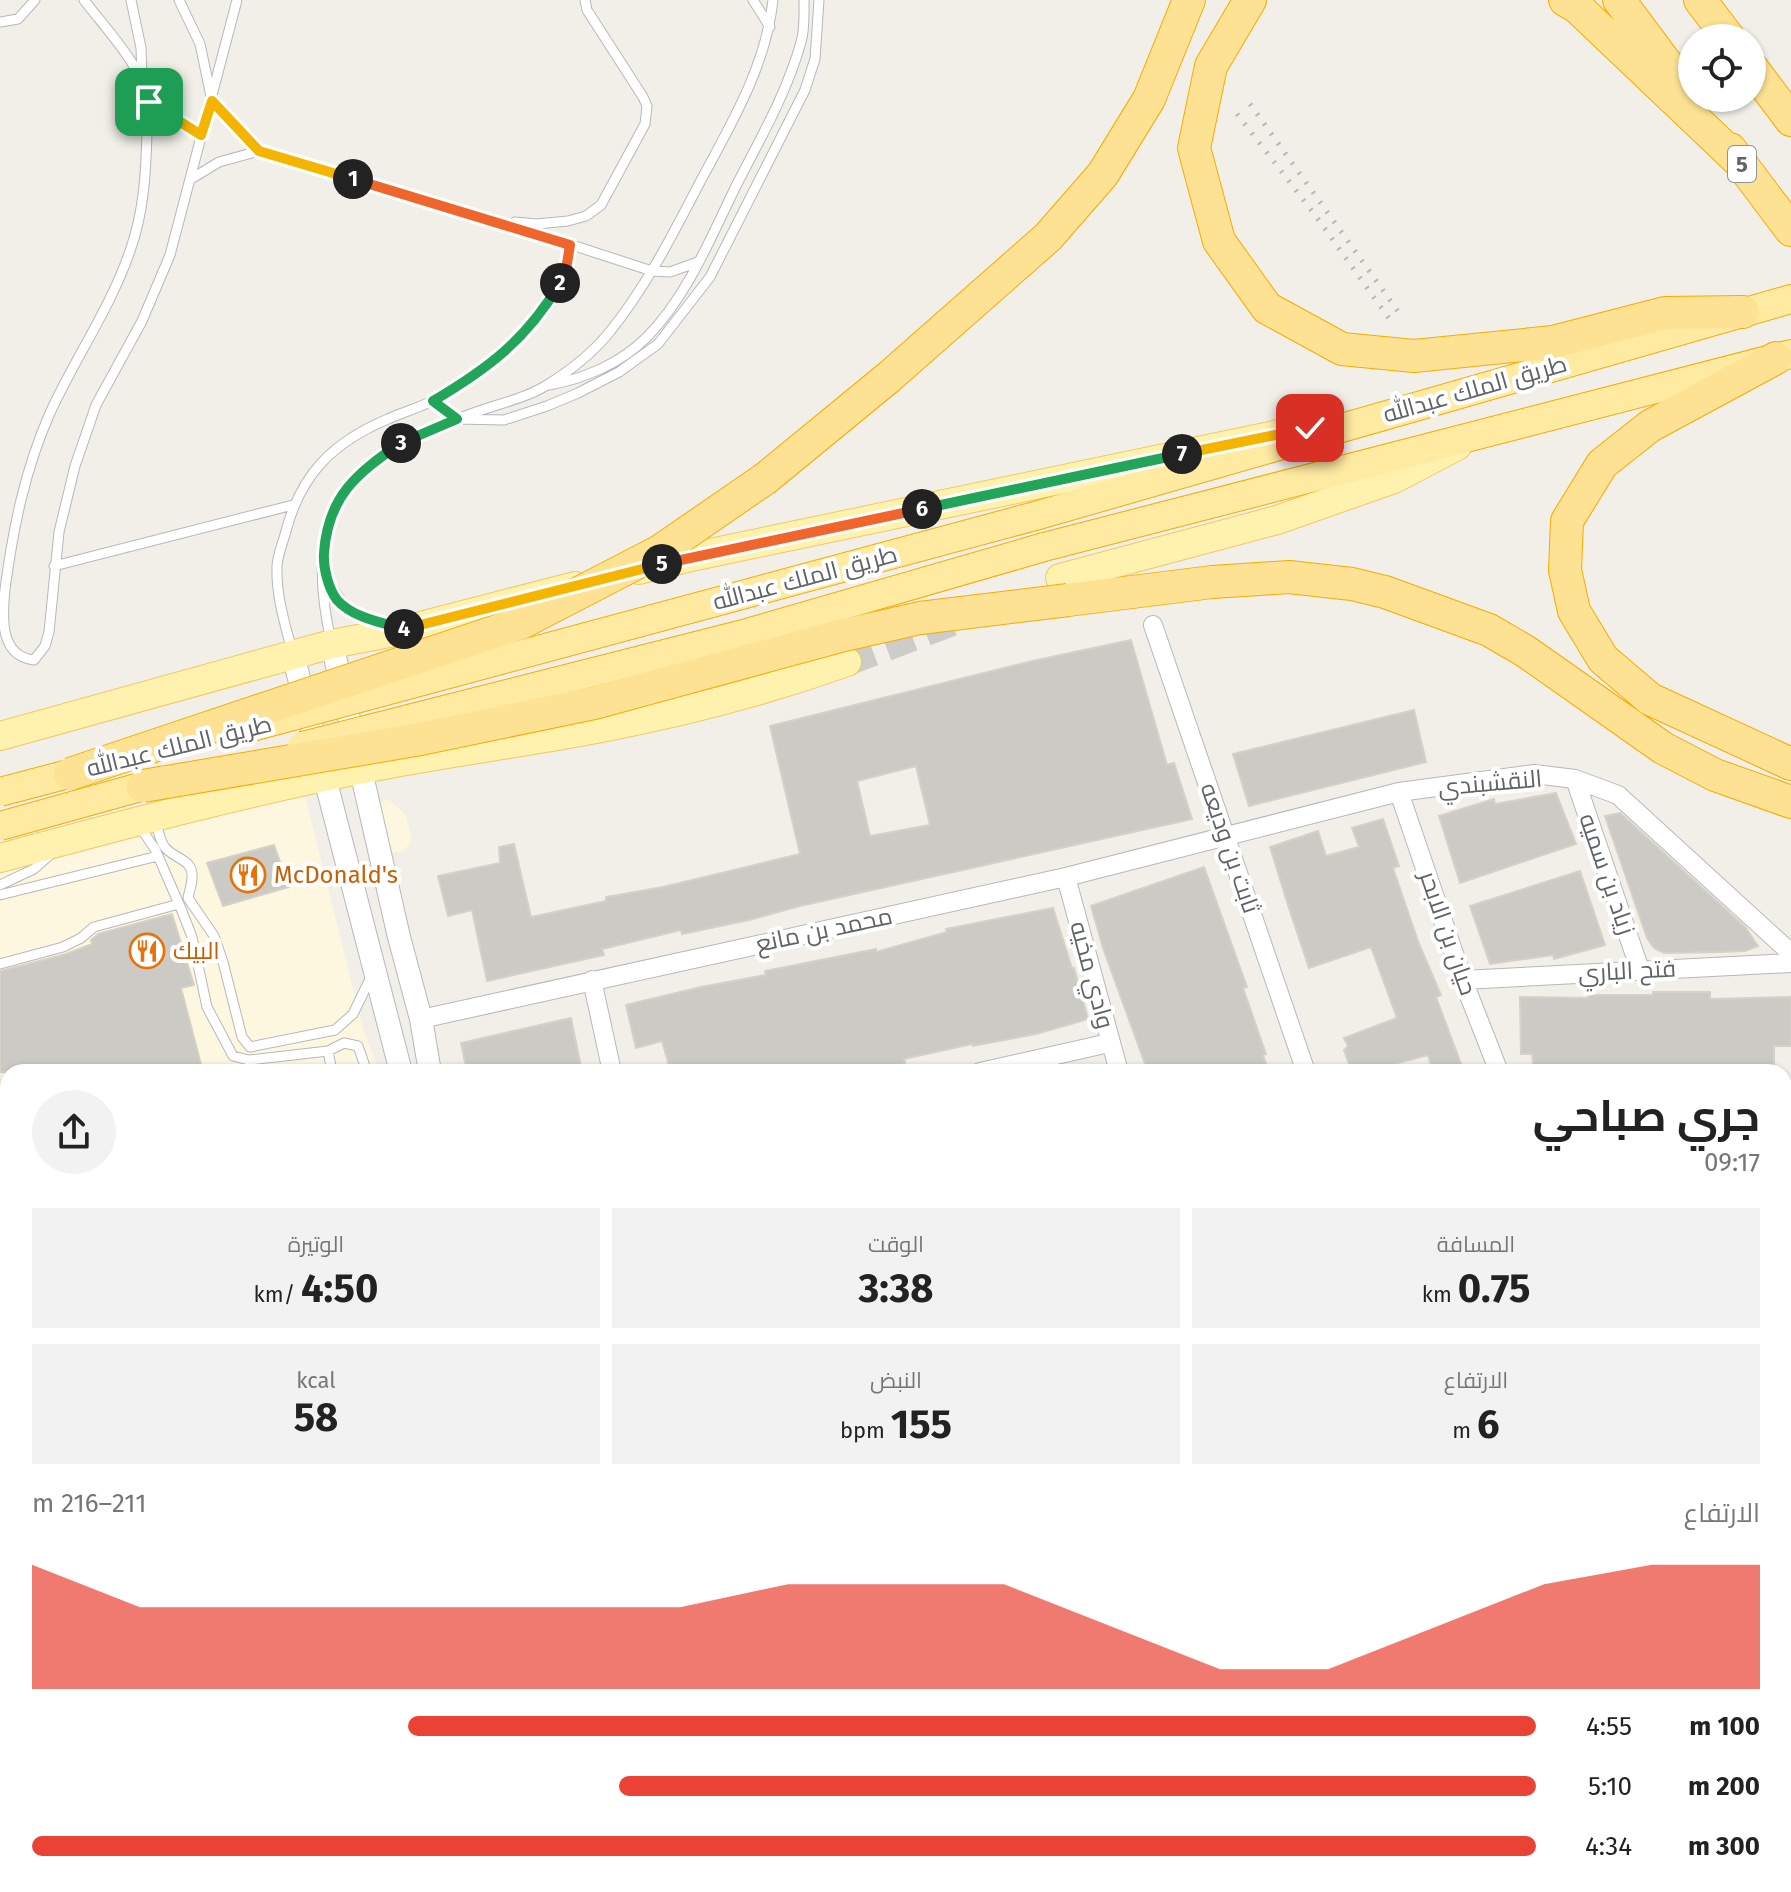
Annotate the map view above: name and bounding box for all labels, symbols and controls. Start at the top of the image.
map controls [1678,24,1766,112]
button: locate [1678,24,1766,112]
pin [115,68,183,136]
icon: arrive [127,80,171,124]
road number: 5 [1728,146,1756,182]
pin: 1 [333,159,373,199]
text: 1 [348,165,358,192]
pin: 2 [540,263,580,303]
text: 2 [554,269,566,296]
street label: طريق الملك عبدالله [1379,347,1570,430]
pin [1276,394,1344,462]
icon: check [1288,406,1332,450]
pin: 3 [381,423,421,463]
text: 3 [395,429,407,456]
pin: 7 [1162,434,1202,474]
text: 7 [1177,440,1187,467]
pin: 6 [902,489,942,529]
text: 6 [916,495,928,522]
street label: طريق الملك عبدالله [709,538,900,617]
pin: 5 [642,544,682,584]
text: 5 [656,550,668,577]
pin: 4 [384,609,424,649]
text: 4 [398,615,410,642]
street label: طريق الملك عبدالله [83,708,275,783]
street label: النقشبندي [1437,764,1544,805]
street label: ثابت بن وديعه [1195,779,1266,917]
street label: زياد بن سميه [1573,810,1641,938]
restaurant icon: McDonald's [229,856,267,894]
place label: McDonald's [274,861,398,889]
street label: حيان بن الابحر [1413,865,1482,999]
street label: محمد بن مانع [753,902,895,960]
street label: وادي مخيه [1060,918,1120,1033]
restaurant icon: البيك [128,932,166,970]
place label: البيك [173,937,220,965]
street label: فتح الباري [1577,954,1677,992]
button: share [32,1090,116,1174]
text: جري صباحي [1533,1090,1760,1143]
text: 09:17 [1704,1147,1760,1178]
text: الوتيرة [288,1231,344,1258]
text: الوقت [868,1231,924,1258]
text: المسافة [1437,1231,1515,1258]
text: 4:50 [301,1265,378,1313]
text: 3:38 [858,1265,934,1313]
text: 0.75 [1458,1265,1530,1313]
text: /km [254,1281,301,1308]
text: km [1422,1281,1458,1308]
text: kcal [296,1367,336,1394]
text: النبض [870,1367,922,1394]
text: الارتفاع [1444,1367,1508,1394]
text: 58 [294,1394,338,1442]
text: 155 [891,1401,952,1449]
text: 6 [1477,1401,1500,1449]
text: bpm [840,1417,891,1444]
text: m [1452,1417,1477,1444]
text: 211–216 m [32,1488,146,1519]
text: الارتفاع [1684,1498,1760,1529]
text: 4:55 [1586,1711,1632,1742]
text: 100 m [1689,1711,1760,1742]
text: 5:10 [1588,1771,1632,1802]
text: 200 m [1688,1771,1760,1802]
text: 4:34 [1585,1831,1632,1862]
text: 300 m [1688,1831,1760,1862]

